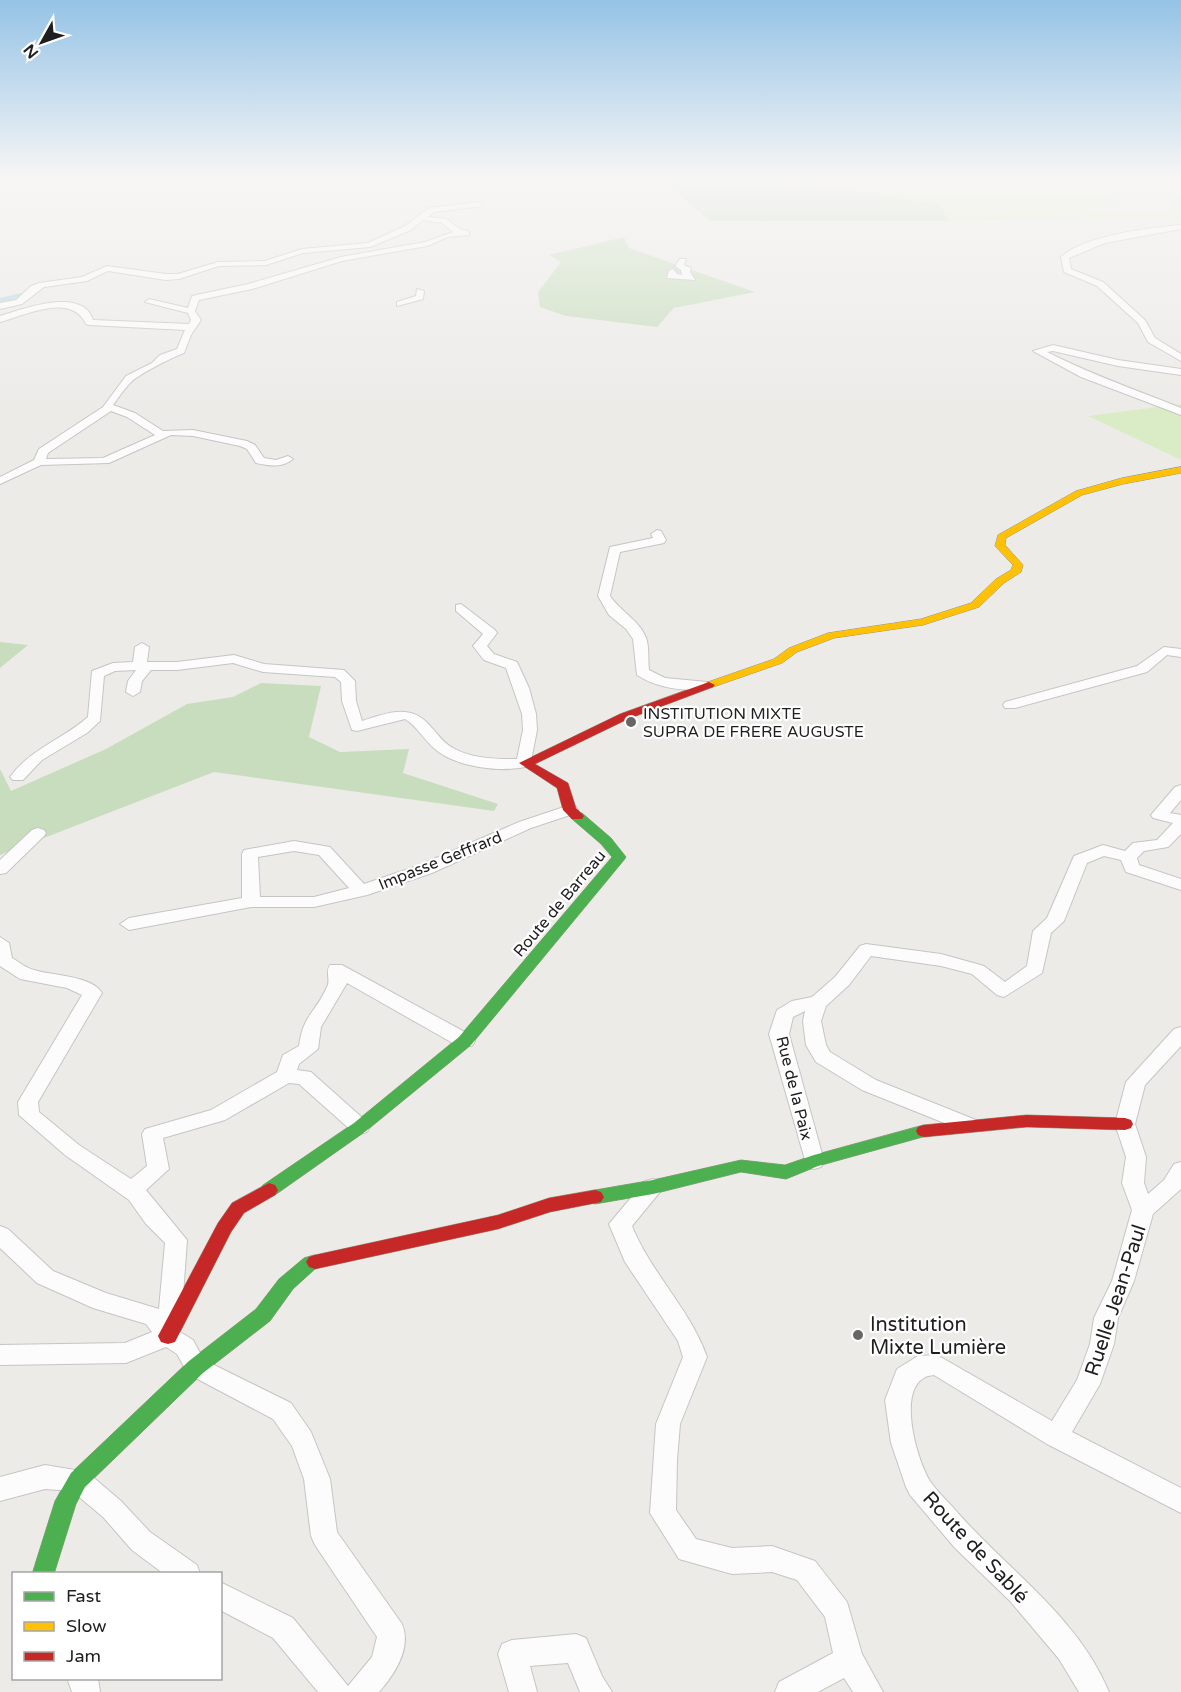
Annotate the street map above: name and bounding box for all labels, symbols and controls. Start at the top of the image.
north arrow [12,12,72,72]
text: N [19,40,43,62]
place label: INSTITUTION MIXTE SUPRA DE FRERE AUGUSTE [643,704,864,742]
marker: INSTITUTION MIXTE SUPRA DE FRERE AUGUSTE [624,715,638,729]
street label: Impasse Geffrard [376,827,505,895]
street label: Route de Barreau [509,846,610,961]
street label: Rue de la Paix [771,1034,817,1142]
street label: Ruelle Jean-Paul [1080,1222,1152,1379]
place label: Institution Mixte Lumière [870,1313,1006,1360]
marker: Institution Mixte Lumière [851,1328,865,1342]
street label: Route de Sablé [917,1487,1033,1609]
legend [12,1572,222,1680]
text: Fast [66,1585,101,1607]
text: Slow [66,1615,107,1637]
text: Jam [66,1645,101,1667]

